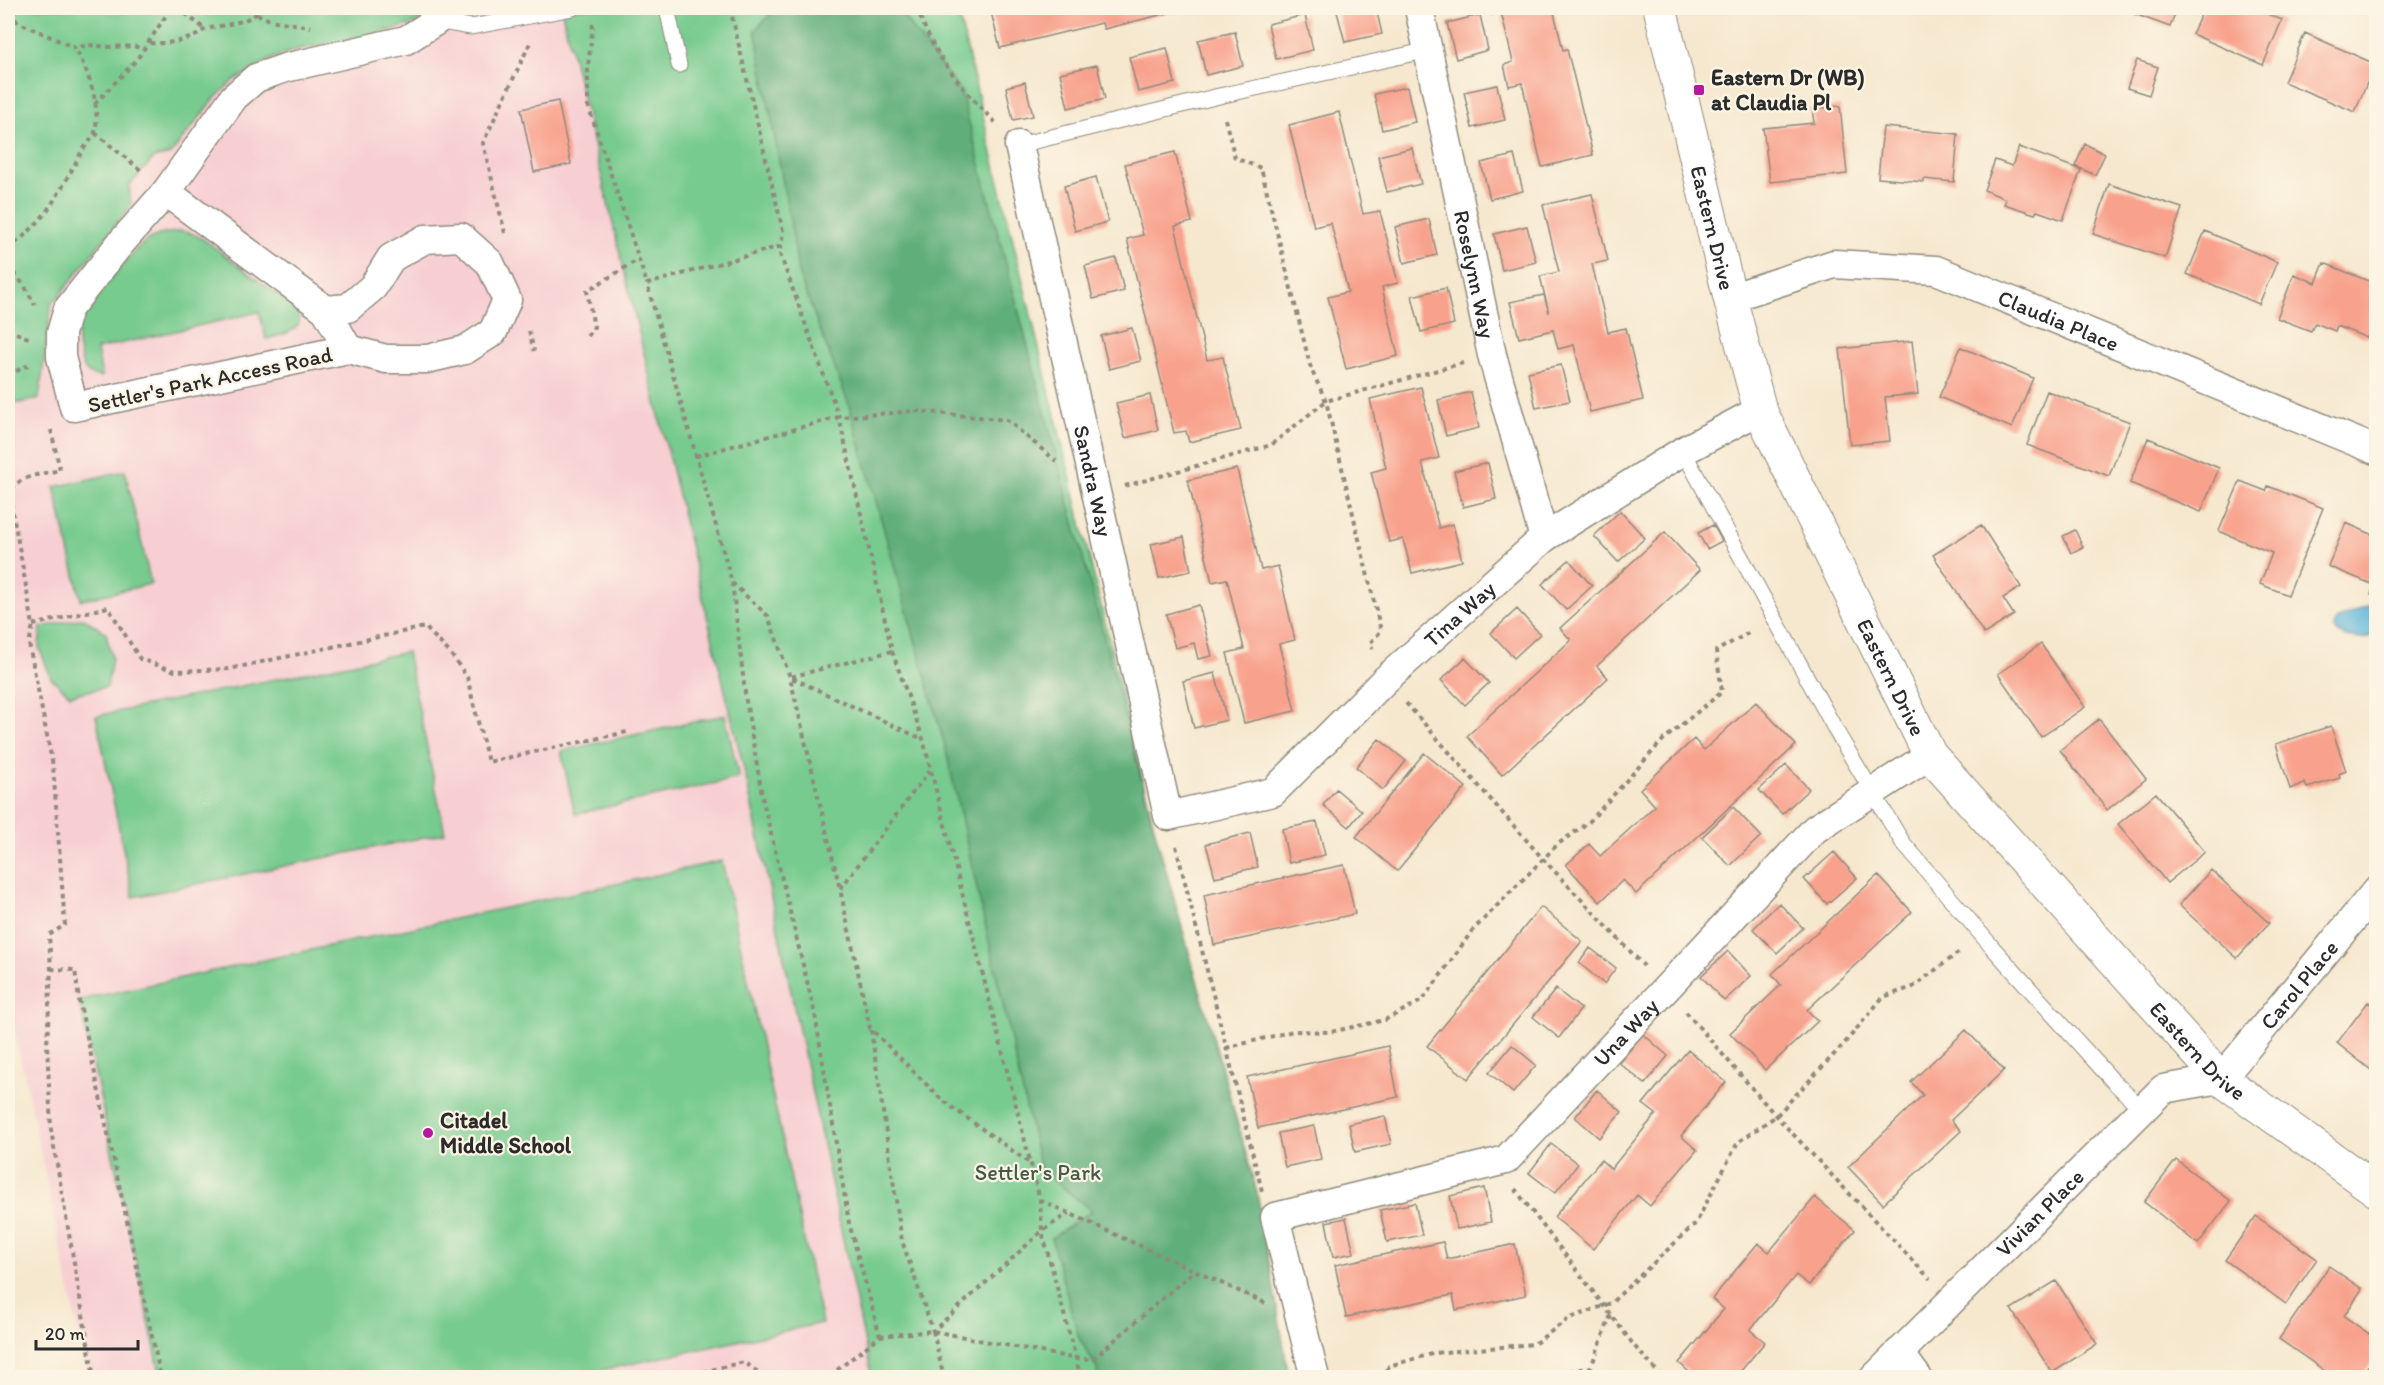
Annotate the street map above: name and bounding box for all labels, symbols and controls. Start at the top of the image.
place label: Eastern Dr (WB) at Claudia Pl [1711,64,1865,116]
marker: Eastern Dr (WB) at Claudia Pl [1692,83,1706,97]
street label: Eastern Drive [1684,163,1741,293]
street label: Roselynn Way [1448,208,1501,341]
street label: Claudia Place [1994,284,2123,357]
street label: Settler's Park Access Road [85,340,335,419]
street label: Sandra Way [1068,423,1119,540]
street label: Tina Way [1418,575,1501,653]
street label: Eastern Drive [1851,614,1931,740]
street label: Carol Place [2255,935,2344,1035]
street label: Una Way [1588,992,1665,1072]
street label: Eastern Drive [2144,996,2251,1106]
place label: Citadel Middle School [440,1107,572,1159]
marker: Citadel Middle School [421,1126,435,1140]
park label: Settler's Park [975,1159,1101,1186]
street label: Vivian Place [1990,1163,2090,1263]
scale bar [36,1313,138,1351]
text: 20 m [45,1323,85,1345]

